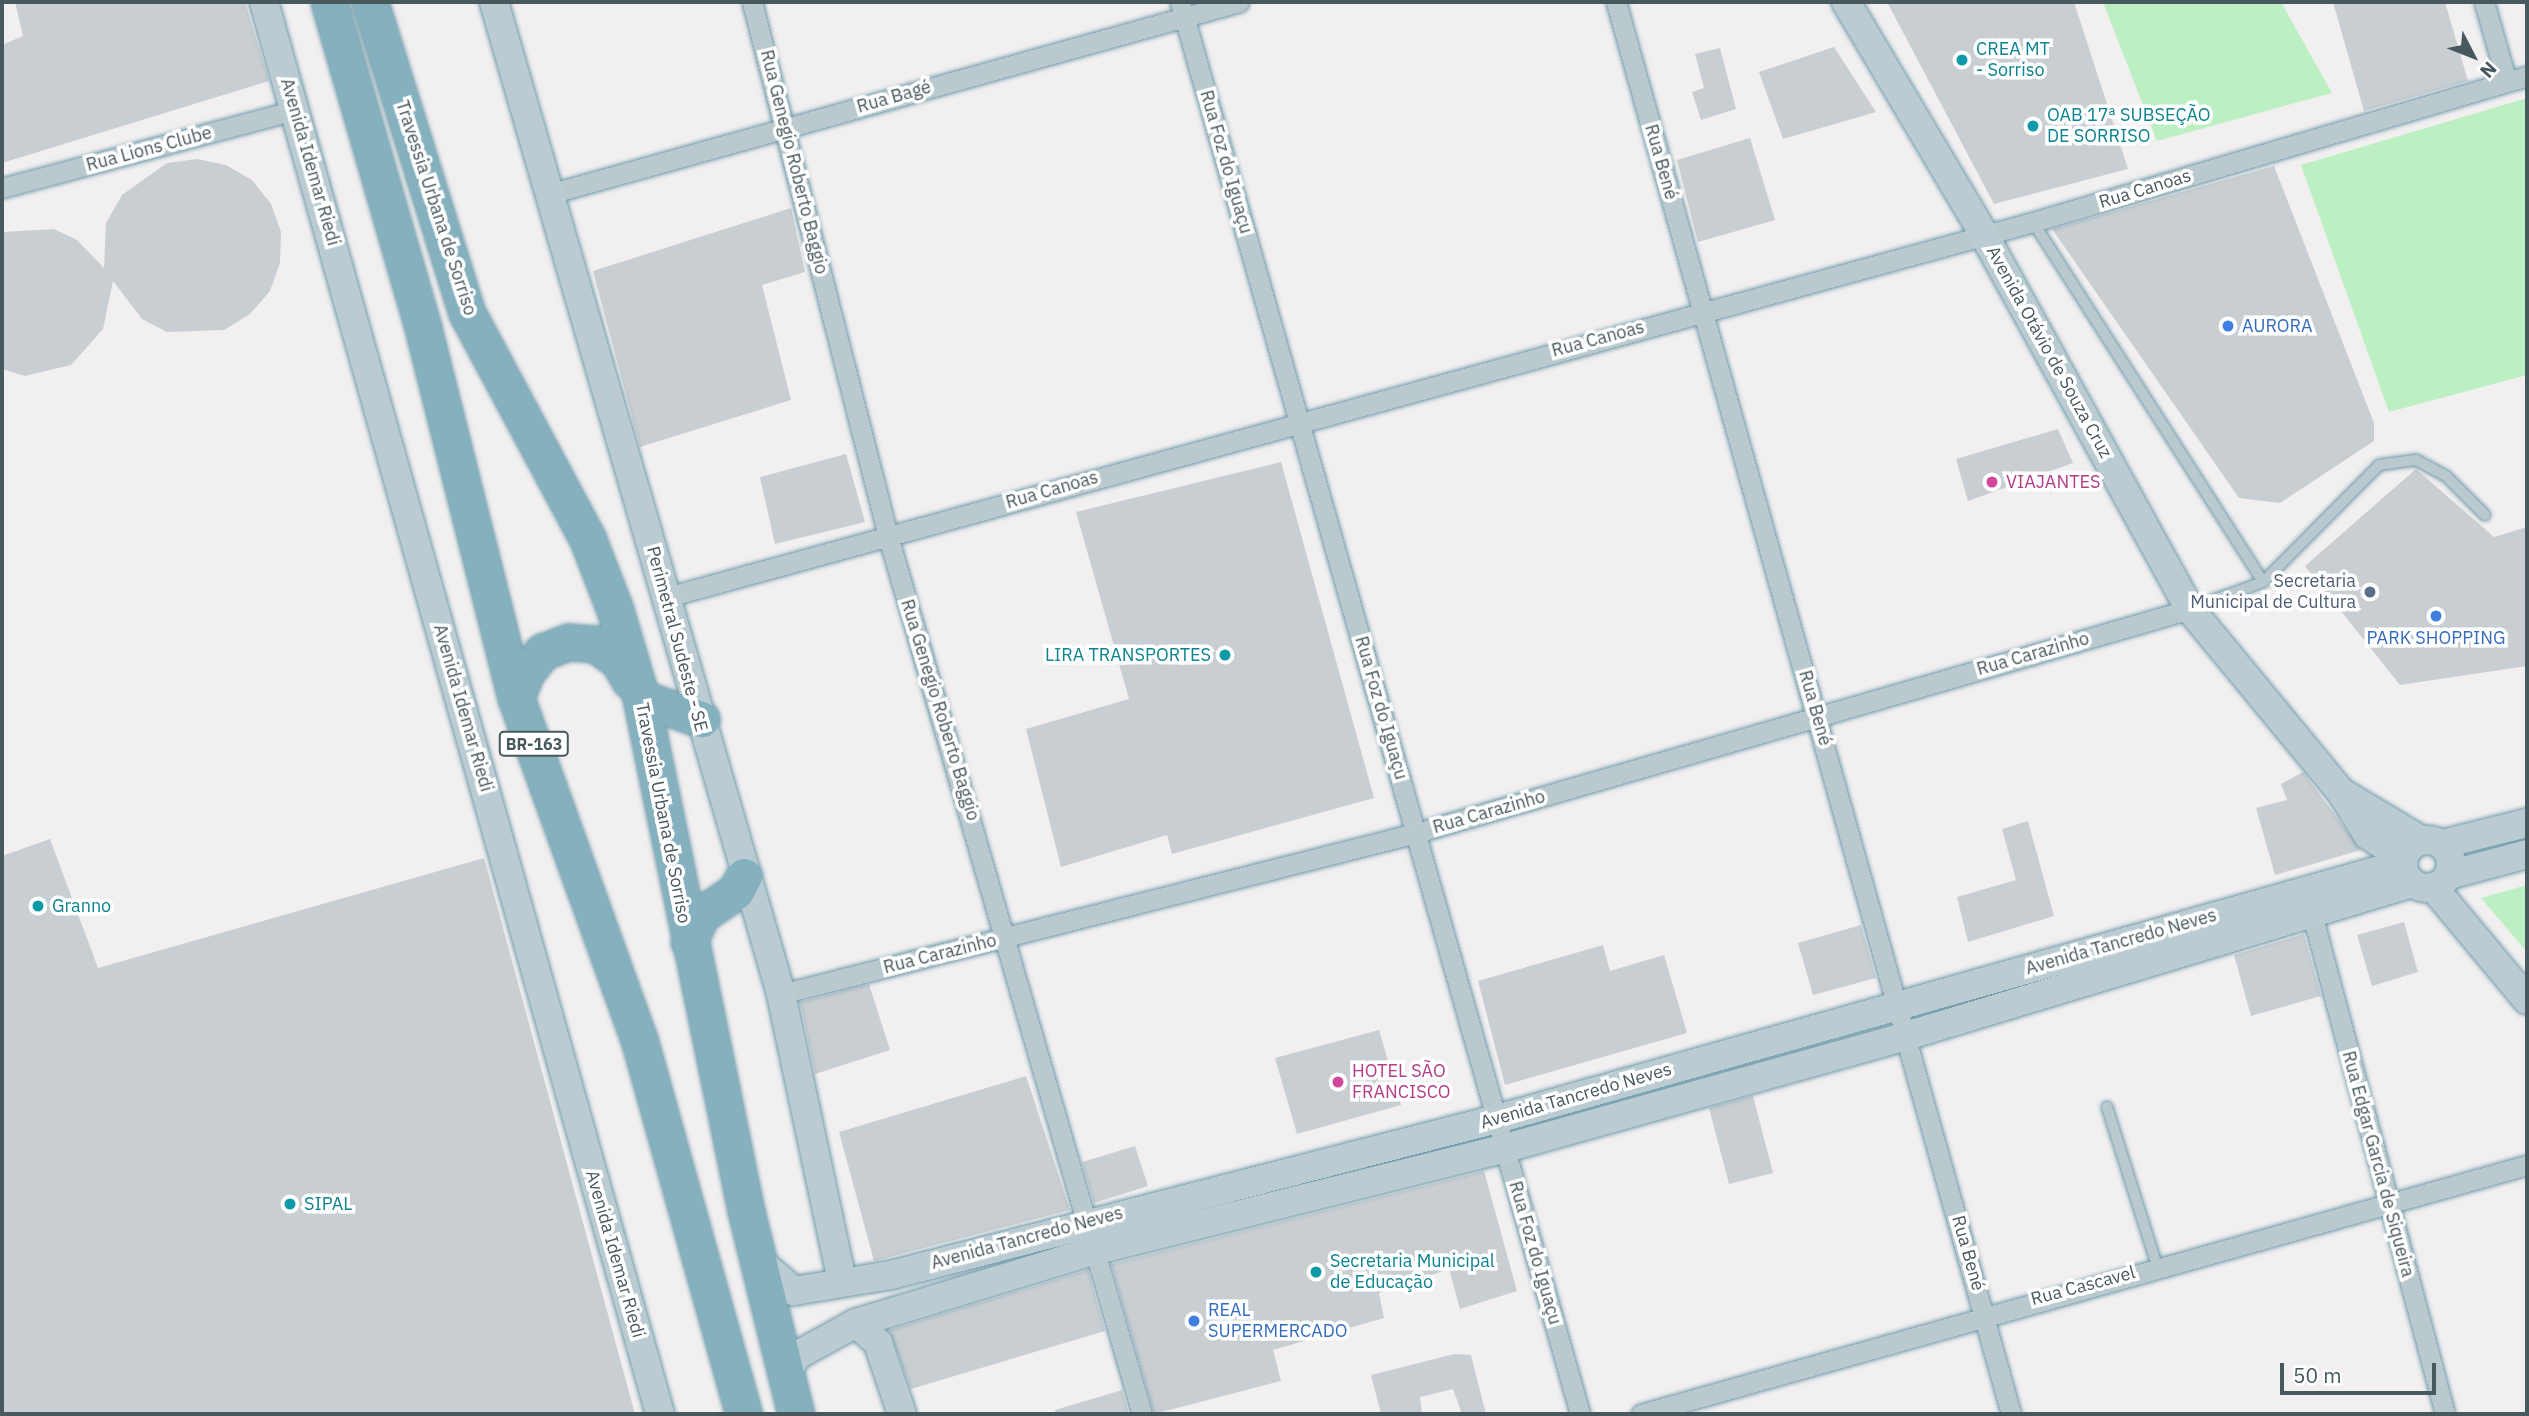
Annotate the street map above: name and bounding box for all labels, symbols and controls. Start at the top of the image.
north arrow [2438,21,2508,91]
place label: CREA MT - Sorriso [1976,39,2050,82]
street label: Rua Genegio Roberto Baggio [756,48,832,276]
marker: CREA MT - Sorriso [1954,52,1970,68]
text: N [2475,57,2502,83]
street label: Avenida Idemar Riedi [276,76,344,248]
street label: Rua Bagé [854,76,934,118]
street label: Rua Foz do Iguaçu [1195,88,1257,236]
street label: Travessia Urbana de Sorriso [391,98,481,318]
place label: OAB 17ª SUBSEÇÃO DE SORRISO [2047,105,2211,148]
marker: OAB 17ª SUBSEÇÃO DE SORRISO [2025,118,2041,134]
street label: Rua Lions Clube [84,122,214,176]
street label: Rua Bené [1640,122,1682,202]
street label: Rua Canoas [2096,165,2194,213]
street label: Avenida Otávio de Souza Cruz [1982,242,2116,462]
place label: AURORA [2242,315,2313,337]
street label: Rua Canoas [1549,316,1647,362]
marker: AURORA [2220,318,2236,334]
street label: Rua Canoas [1003,467,1101,513]
place label: VIAJANTES [2006,471,2100,493]
marker: VIAJANTES [1984,474,2000,490]
street label: Perimetral Sudeste - SE [642,544,712,734]
place label: Secretaria Municipal de Cultura [2190,571,2356,614]
marker: Secretaria Municipal de Cultura [2362,584,2378,600]
street label: Rua Genegio Roberto Baggio [896,597,984,823]
marker: PARK SHOPPING [2428,608,2444,624]
street label: Avenida Idemar Riedi [429,622,497,794]
place label: PARK SHOPPING [2367,627,2505,649]
street label: Rua Carazinho [1974,628,2092,680]
street label: Rua Foz do Iguaçu [1350,634,1412,782]
place label: LIRA TRANSPORTES [1045,644,1211,666]
marker: LIRA TRANSPORTES [1217,647,1233,663]
street label: Rua Bené [1794,668,1836,748]
street label: Travessia Urbana de Sorriso [631,701,695,925]
road number: BR-163 [497,732,571,757]
street label: Rua Carazinho [1430,786,1548,838]
place label: Granno [52,895,111,917]
marker: Granno [30,898,46,914]
street label: Avenida Tancredo Neves [2023,904,2219,980]
street label: Rua Carazinho [881,929,999,979]
street label: Rua Edgar Garcia de Siqueira [2337,1049,2419,1279]
street label: Avenida Tancredo Neves [1478,1058,1674,1134]
place label: HOTEL SÃO FRANCISCO [1352,1061,1450,1104]
marker: HOTEL SÃO FRANCISCO [1330,1074,1346,1090]
street label: Avenida Idemar Riedi [581,1168,649,1340]
street label: Rua Foz do Iguaçu [1504,1179,1566,1327]
place label: SIPAL [304,1193,352,1215]
marker: SIPAL [282,1196,298,1212]
street label: Avenida Tancredo Neves [929,1202,1125,1274]
street label: Rua Bené [1947,1213,1989,1293]
place label: Secretaria Municipal de Educação [1330,1251,1495,1294]
street label: Rua Cascavel [2028,1262,2138,1310]
marker: Secretaria Municipal de Educação [1308,1264,1324,1280]
place label: REAL SUPERMERCADO [1208,1300,1348,1342]
marker: REAL SUPERMERCADO [1186,1313,1202,1329]
scale bar [2284,1350,2440,1394]
text: 50 m [2293,1361,2342,1389]

